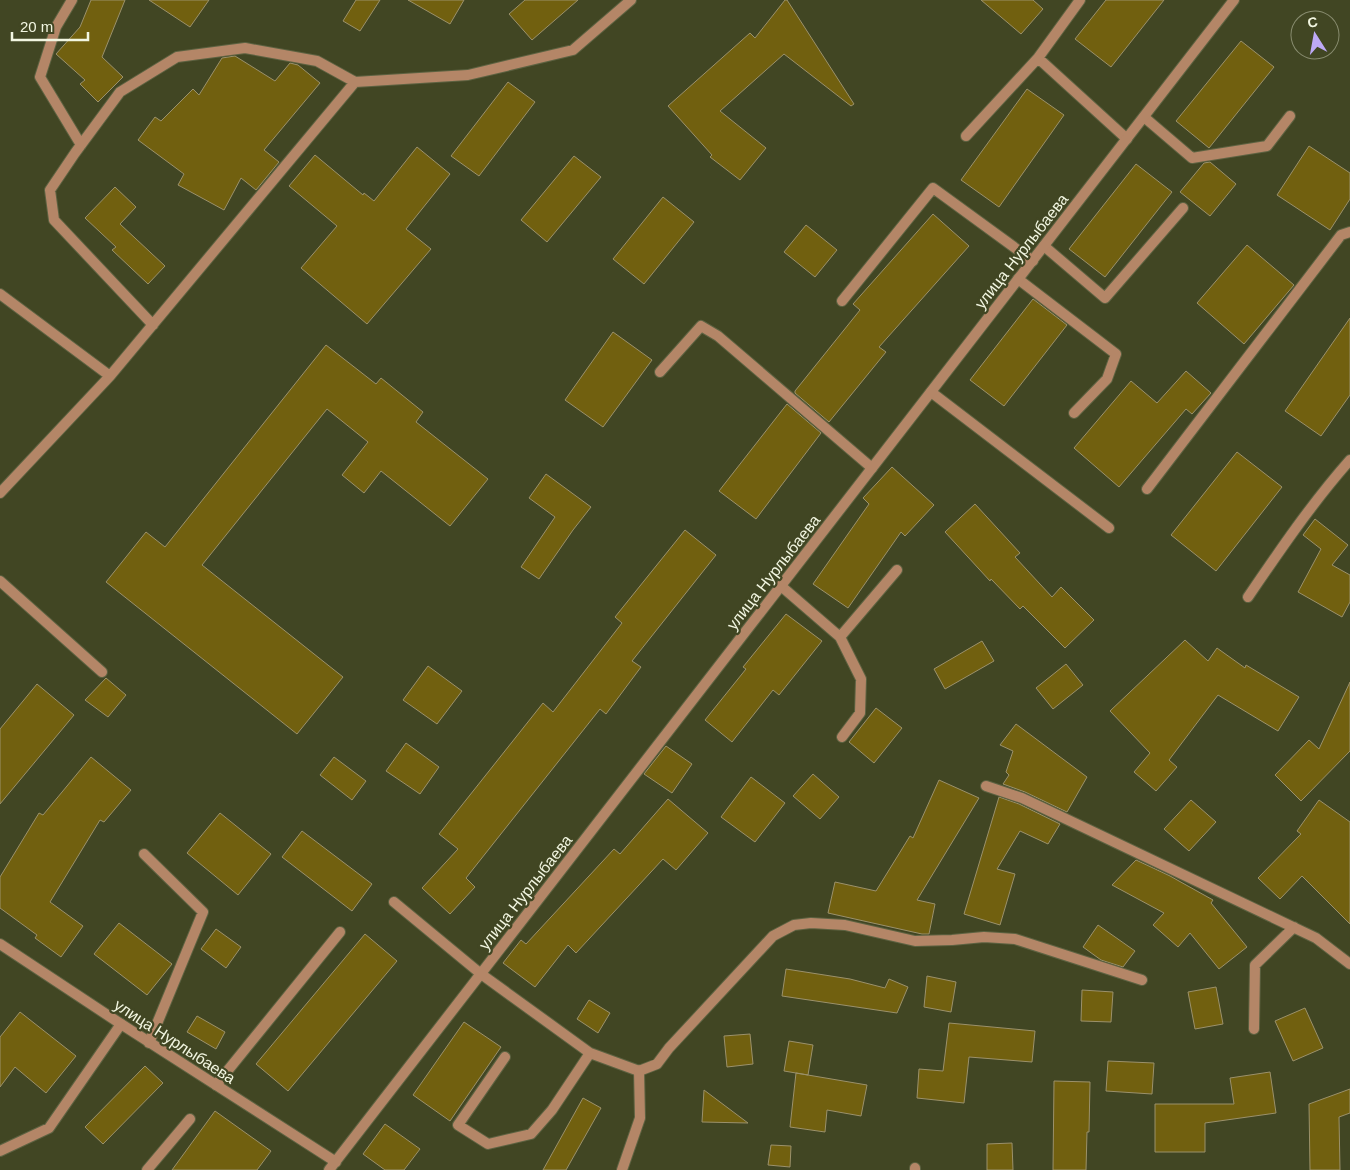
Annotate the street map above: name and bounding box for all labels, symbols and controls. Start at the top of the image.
scale bar [12,10,89,42]
north arrow [1290,10,1340,60]
text: С [1306,13,1319,31]
text: 20 m [20,18,53,35]
street label: улица Нурлыбаева [971,191,1071,312]
street label: улица Нурлыбаева [723,512,823,633]
street label: улица Нурлыбаева [475,832,575,953]
street label: улица Нурлыбаева [111,996,238,1087]

